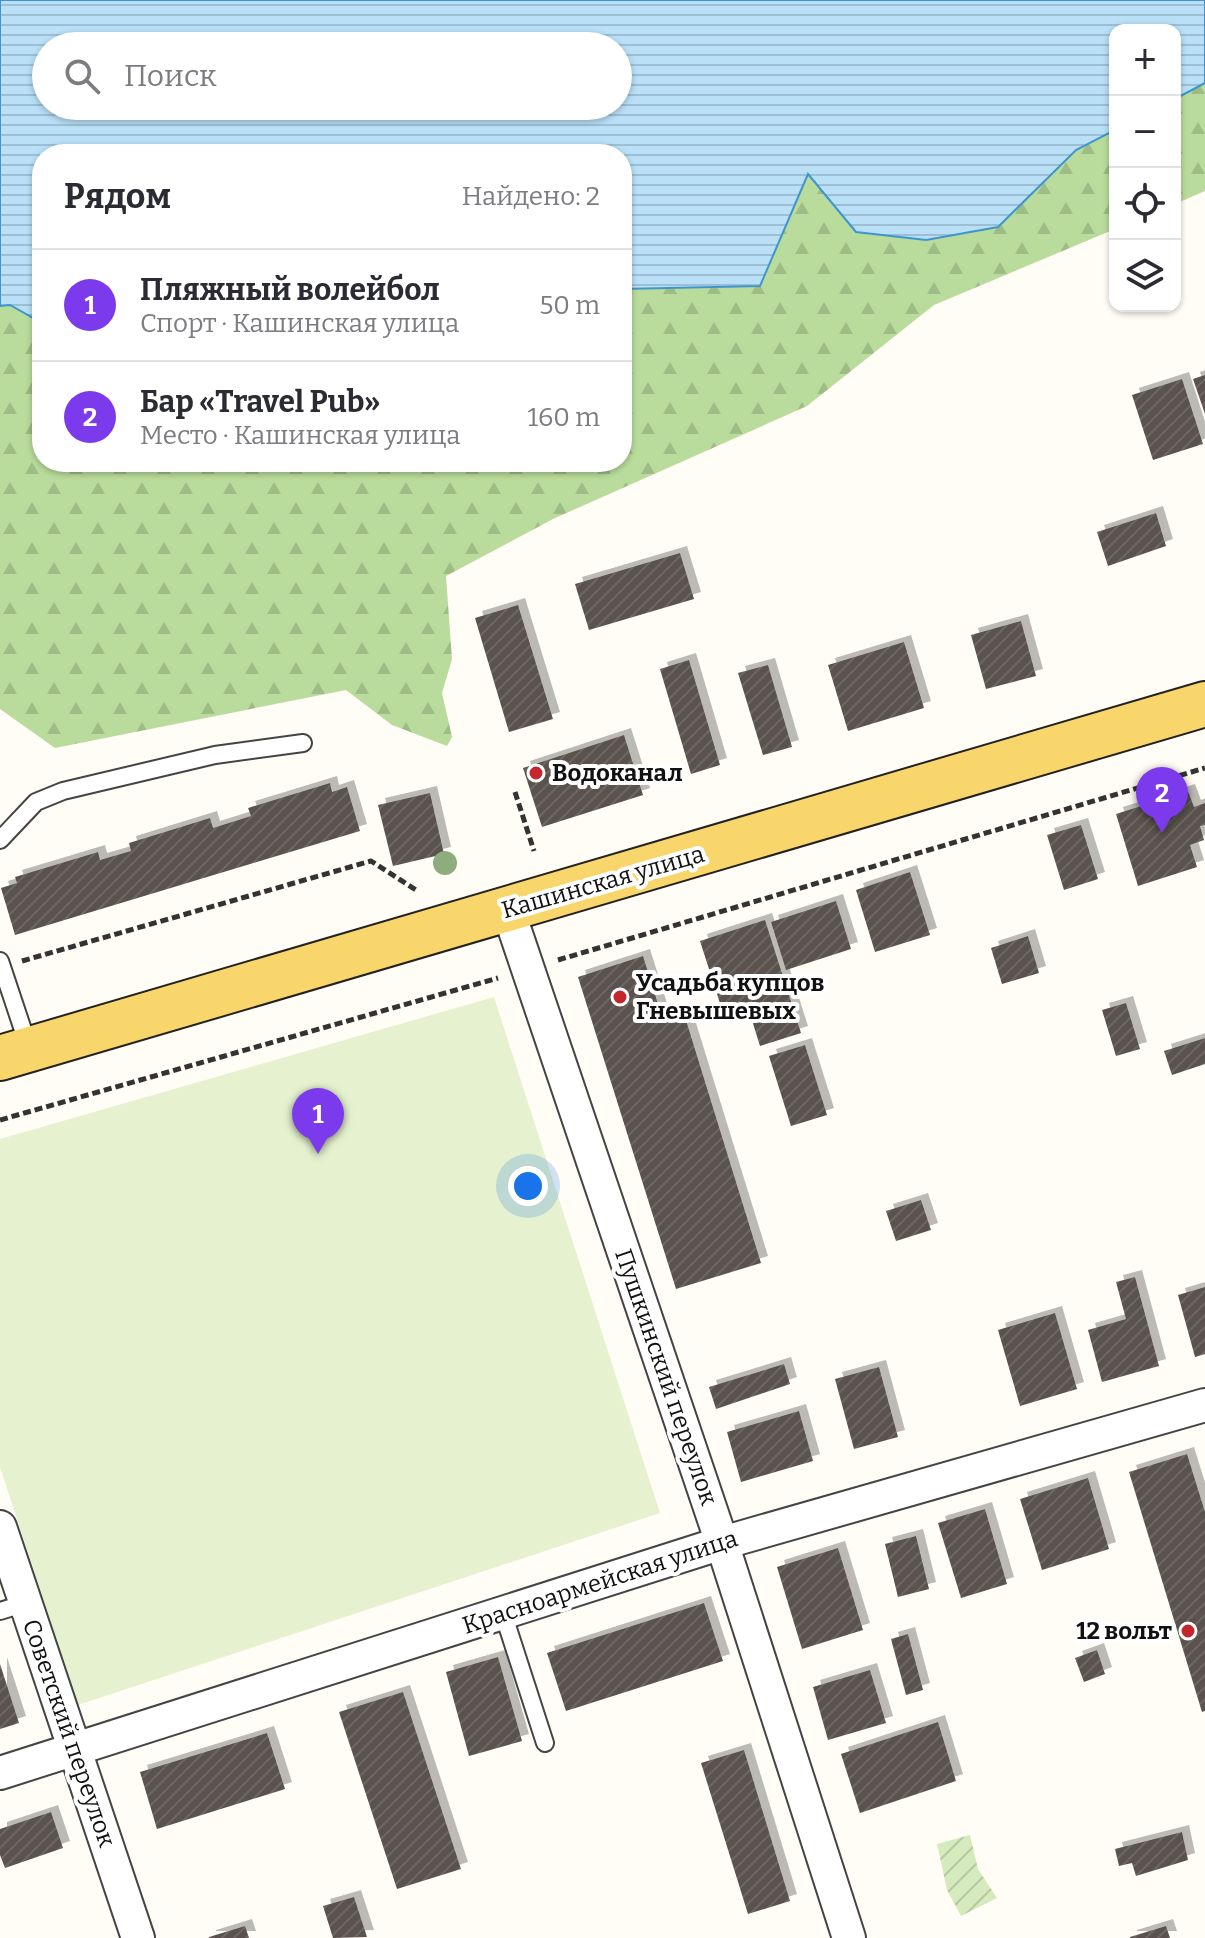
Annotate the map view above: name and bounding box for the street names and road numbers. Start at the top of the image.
street label: Кашинская улица [498,840,708,924]
street label: Пушкинский переулок [609,1245,723,1509]
street label: Красноармейская улица [459,1524,741,1640]
street label: Советский переулок [17,1616,121,1850]

